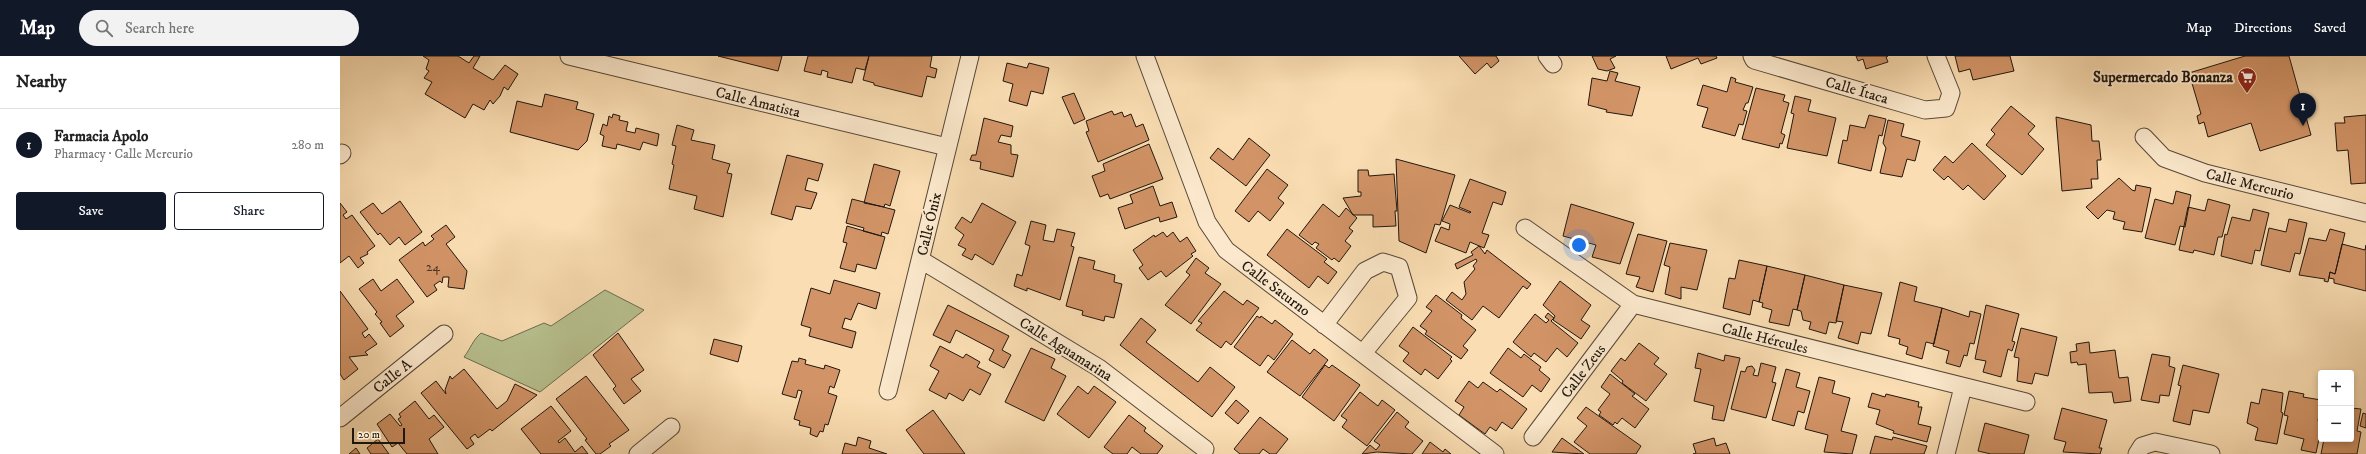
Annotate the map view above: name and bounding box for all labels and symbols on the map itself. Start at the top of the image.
supermarket icon: Supermercado Bonanza [2236,66,2258,94]
place label: Supermercado Bonanza [2093,68,2234,87]
street label: Calle Ítaca [1823,71,1891,109]
street label: Calle Amatista [713,83,803,122]
pin: 1 [2290,93,2316,126]
street label: Calle Mercurio [2204,164,2296,205]
street label: Calle Ónix [913,190,946,258]
your location [1569,235,1589,255]
street label: Calle Saturno [1237,256,1314,321]
house number: 24 [426,259,440,275]
street label: Calle Aguamarina [1016,313,1116,386]
street label: Calle Hércules [1720,319,1810,358]
street label: Calle Zeus [1557,340,1610,402]
street label: Calle A [369,355,416,398]
scale bar [352,426,405,445]

